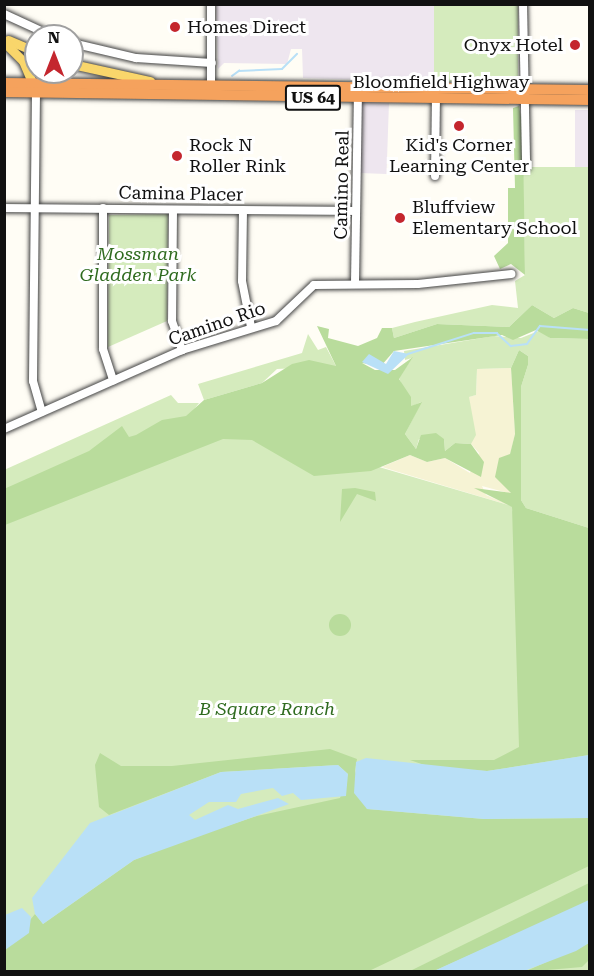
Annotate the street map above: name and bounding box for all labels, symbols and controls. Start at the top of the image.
place label: Homes Direct [187,16,306,38]
marker: Homes Direct [168,20,182,34]
north arrow [24,24,84,84]
text: N [48,28,60,47]
place label: Onyx Hotel [464,34,563,56]
marker: Onyx Hotel [568,38,582,52]
street label: Bloomfield Highway [353,71,529,93]
road number: US 64 [284,85,342,111]
marker: Kid's Corner Learning Center [452,119,466,133]
street label: Camino Real [330,130,354,240]
place label: Rock N Roller Rink [189,135,286,178]
place label: Kid's Corner Learning Center [389,135,529,178]
marker: Rock N Roller Rink [170,149,184,163]
street label: Camina Placer [118,182,244,206]
place label: Bluffview Elementary School [412,197,577,240]
marker: Bluffview Elementary School [393,211,407,225]
park label: Mossman Gladden Park [80,244,196,286]
street label: Camino Rio [166,297,268,351]
park label: B Square Ranch [199,698,335,720]

